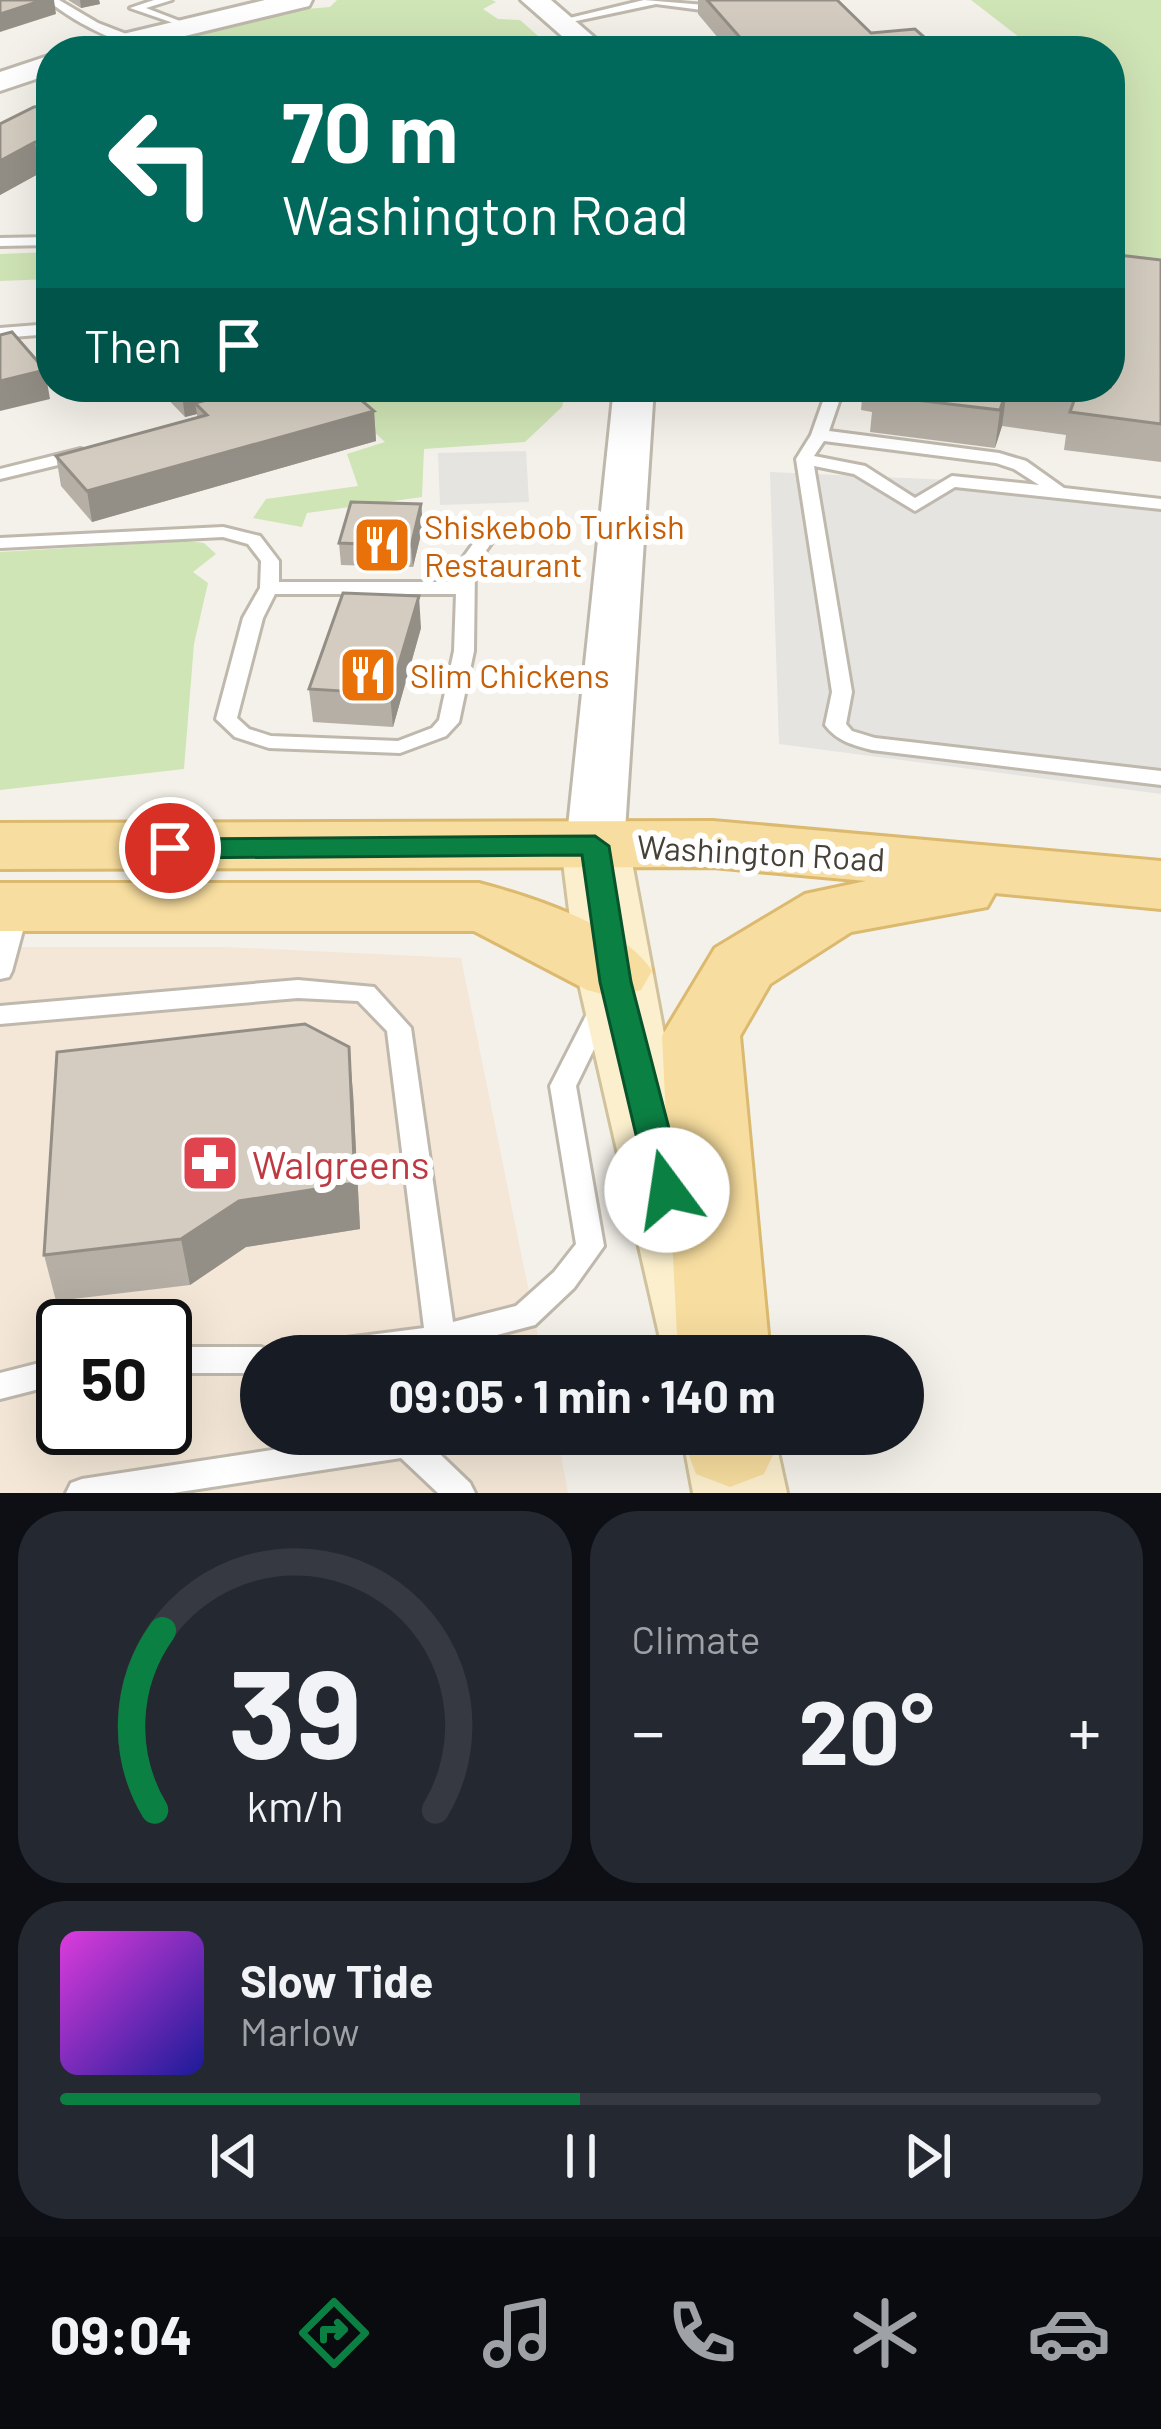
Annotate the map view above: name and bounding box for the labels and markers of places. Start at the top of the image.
place label: Shiskebob Turkish Restaurant [424,506,685,584]
restaurant icon: Shiskebob Turkish Restaurant [351,514,413,576]
restaurant icon: Slim Chickens [337,644,399,706]
place label: Slim Chickens [410,655,610,695]
pin [119,797,221,899]
pharmacy icon: Walgreens [179,1132,241,1194]
place label: Walgreens [252,1140,430,1187]

